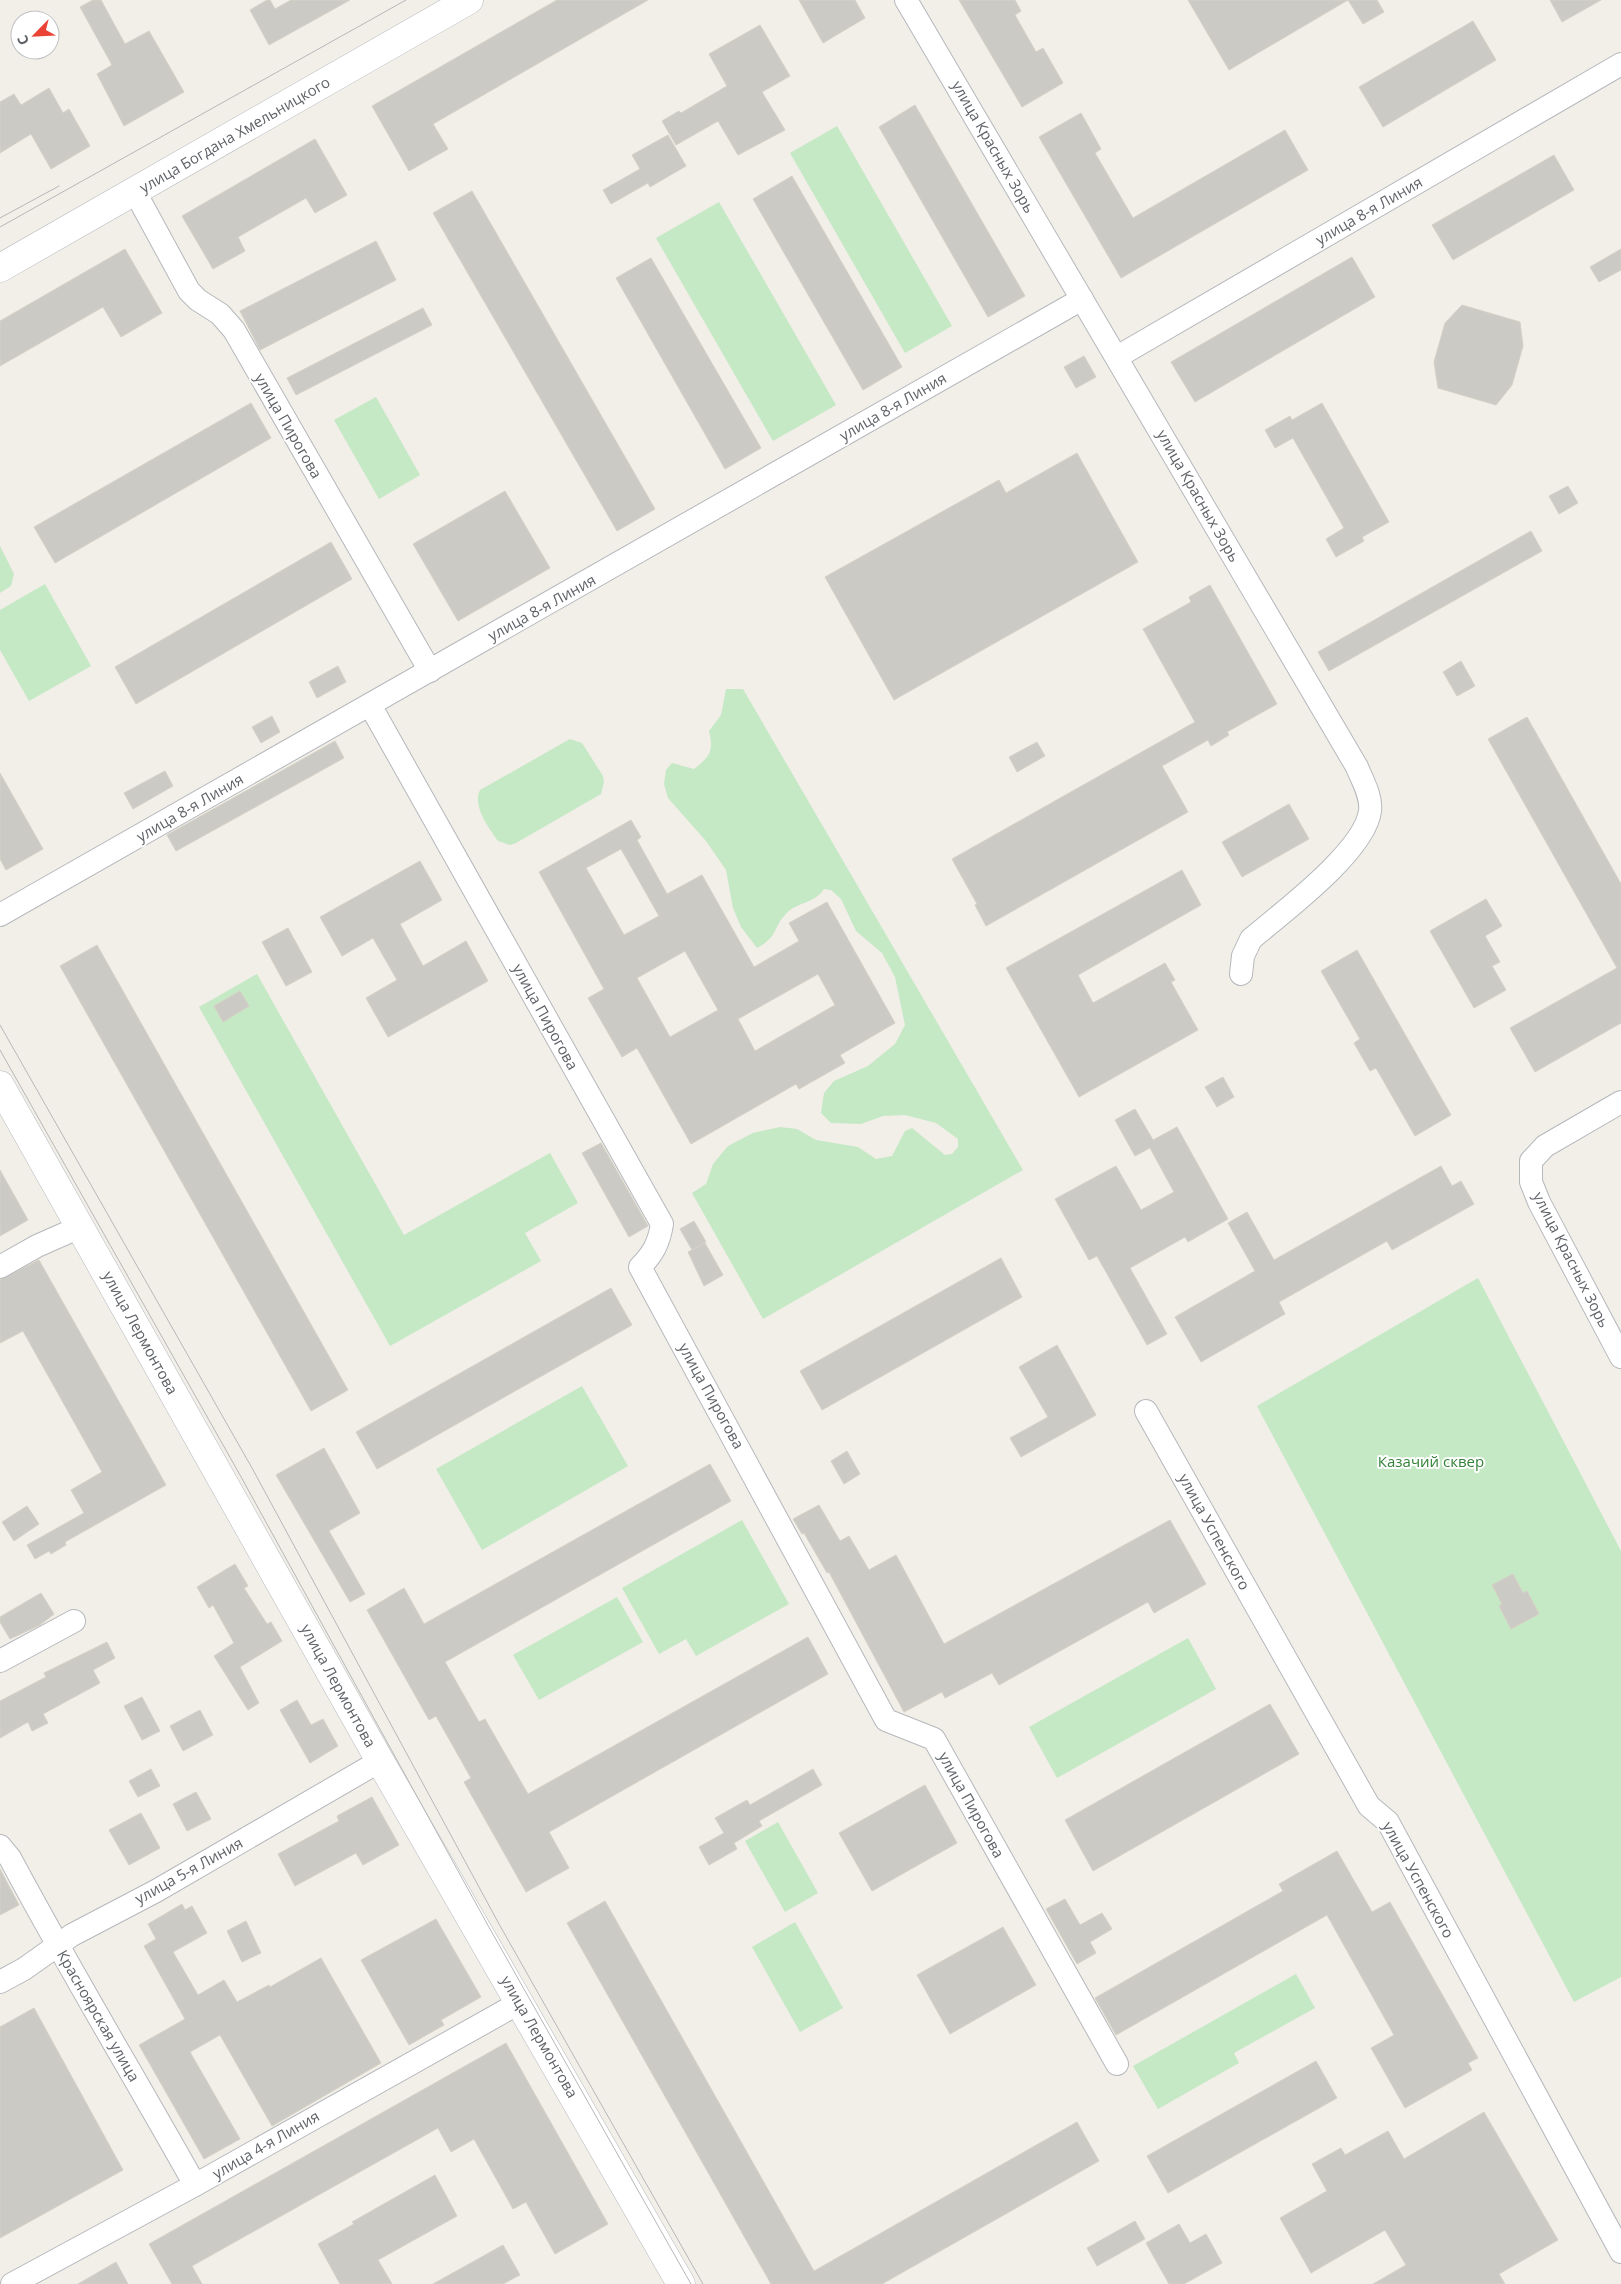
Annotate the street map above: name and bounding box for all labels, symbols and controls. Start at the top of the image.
north arrow [10,10,60,60]
text: С [12,32,33,48]
street label: улица Богдана Хмельницкого [136,71,333,197]
street label: улица Красных Зорь [948,77,1040,216]
street label: улица 8-я Линия [1311,171,1426,249]
street label: улица 8-я Линия [835,367,950,445]
street label: улица Пирогова [251,369,327,482]
street label: улица Красных Зорь [1153,426,1245,565]
street label: улица 8-я Линия [484,569,599,645]
street label: улица 8-я Линия [132,768,247,846]
street label: улица Пирогова [508,960,583,1073]
street label: улица Красных Зорь [1529,1188,1615,1331]
street label: улица Лермонтова [99,1267,183,1398]
street label: улица Пирогова [674,1339,749,1452]
park label: Казачий сквер [1378,1451,1484,1471]
street label: улица Успенского [1175,1470,1255,1593]
street label: улица Лермонтова [297,1620,381,1751]
street label: улица Пирогова [934,1748,1009,1861]
street label: улица Успенского [1379,1818,1459,1941]
street label: улица 5-я Линия [131,1832,246,1908]
street label: Красноярская улица [53,1946,145,2085]
street label: улица Лермонтова [497,1972,583,2101]
street label: улица 4-я Линия [208,2105,323,2183]

